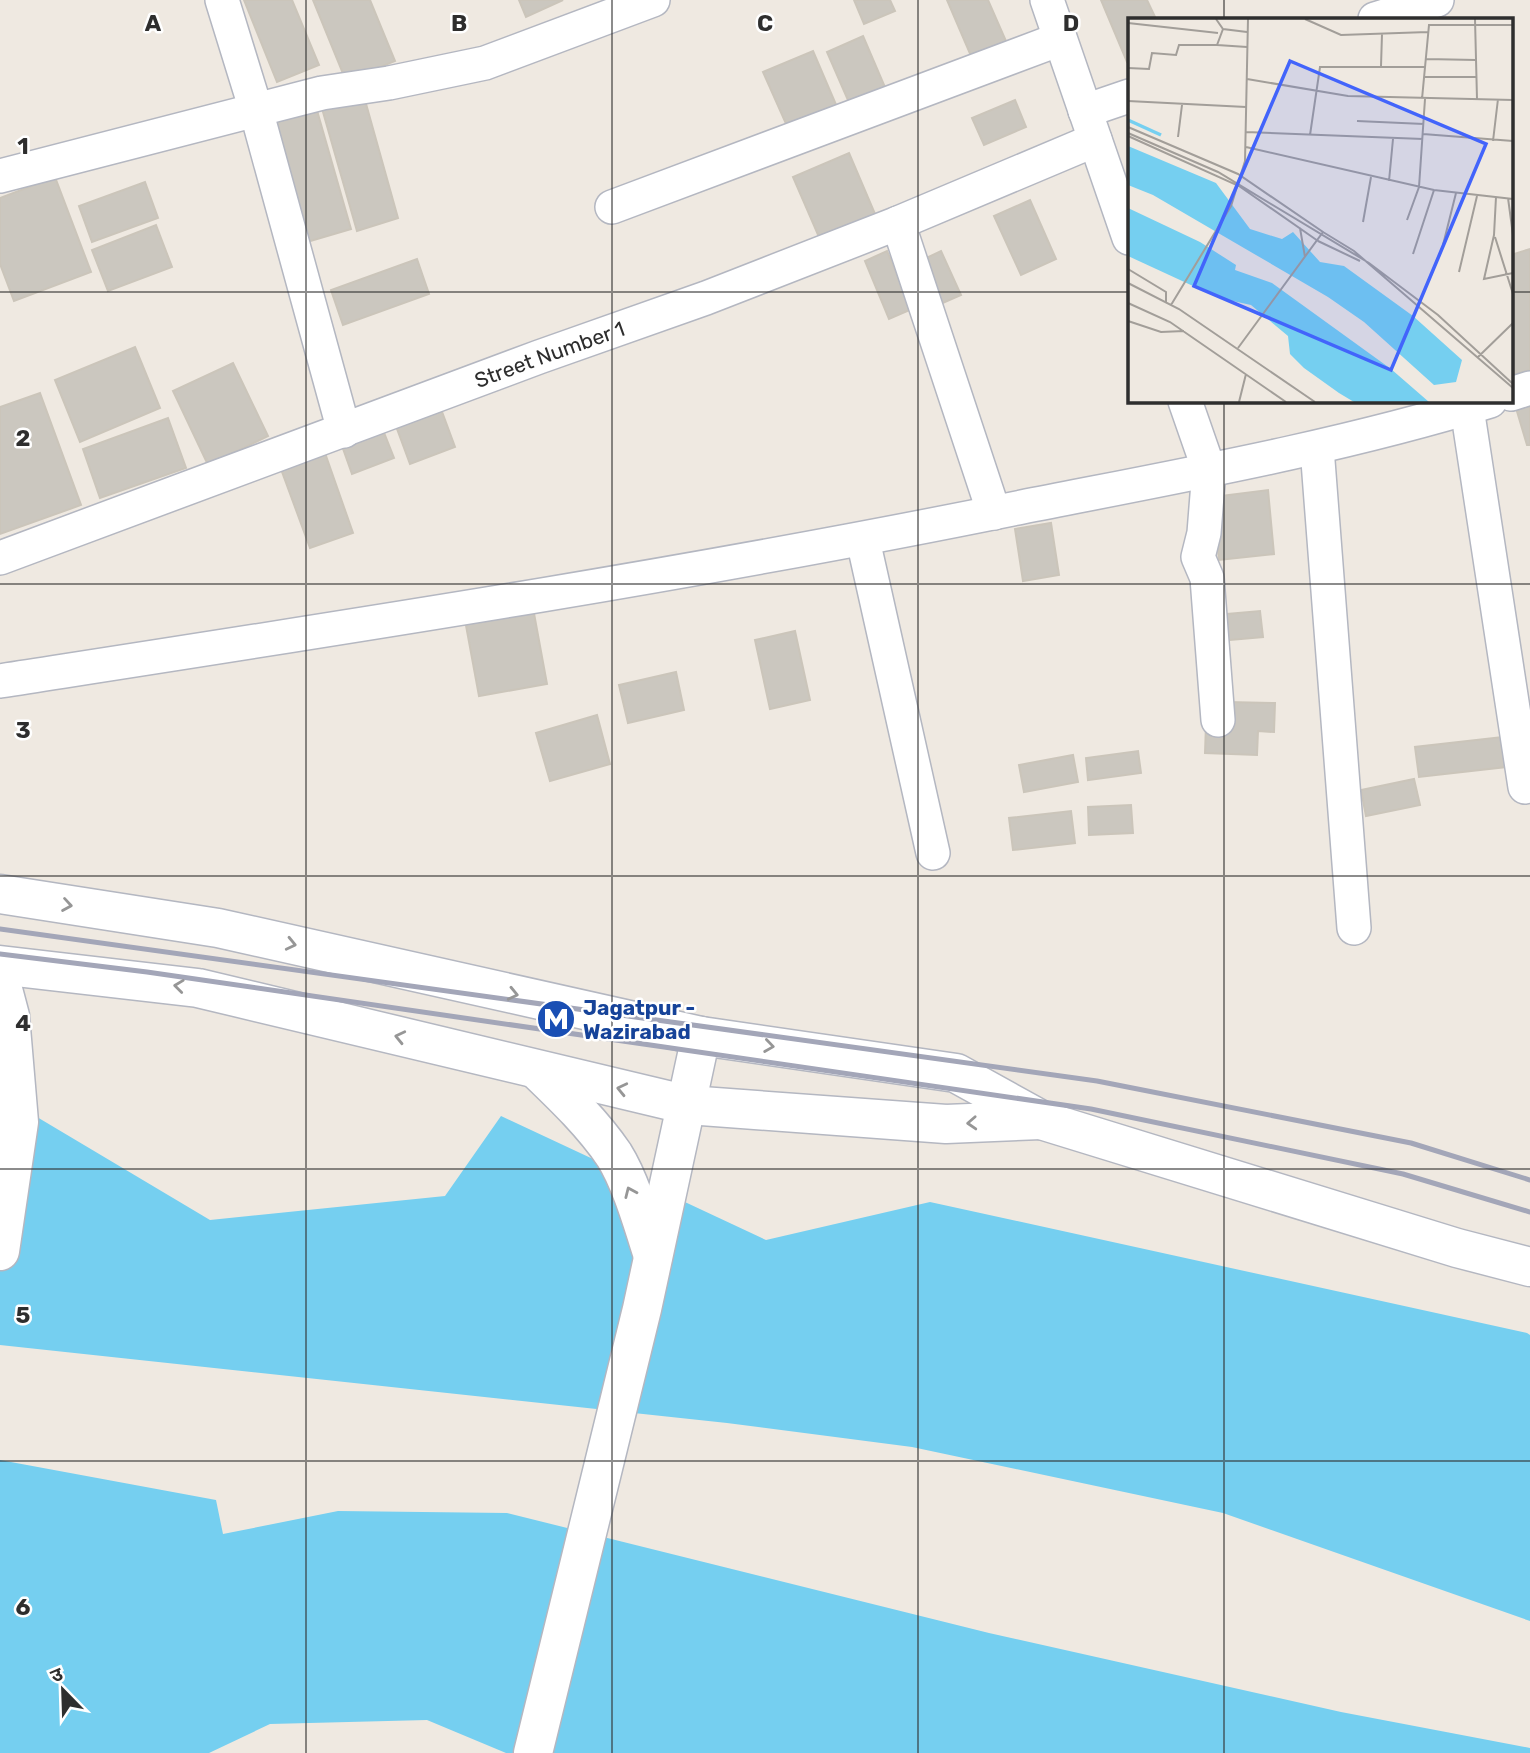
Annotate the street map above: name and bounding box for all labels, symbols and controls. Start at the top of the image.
text: A [145,9,162,37]
text: B [451,9,467,37]
text: C [757,9,773,37]
text: D [1063,9,1079,37]
inset map [1128,18,1512,402]
text: 1 [17,132,29,160]
street label: Street Number 1 [471,315,628,393]
text: 2 [16,424,30,452]
text: 3 [15,716,31,744]
one-way arrow [62,897,73,912]
one-way arrow [285,936,297,951]
one-way arrow [173,979,184,994]
one-way arrow [507,985,519,1000]
place label: Jagatpur - Wazirabad [583,995,695,1044]
metro station icon: Jagatpur - Wazirabad [535,998,577,1040]
text: 4 [15,1009,31,1037]
one-way arrow [395,1030,407,1045]
one-way arrow [763,1038,775,1053]
one-way arrow [616,1083,628,1098]
one-way arrow [967,1115,978,1130]
one-way arrow [624,1186,638,1199]
text: 5 [16,1301,31,1329]
text: 6 [16,1593,31,1621]
north arrow [28,1655,98,1725]
text: उ [47,1662,67,1688]

